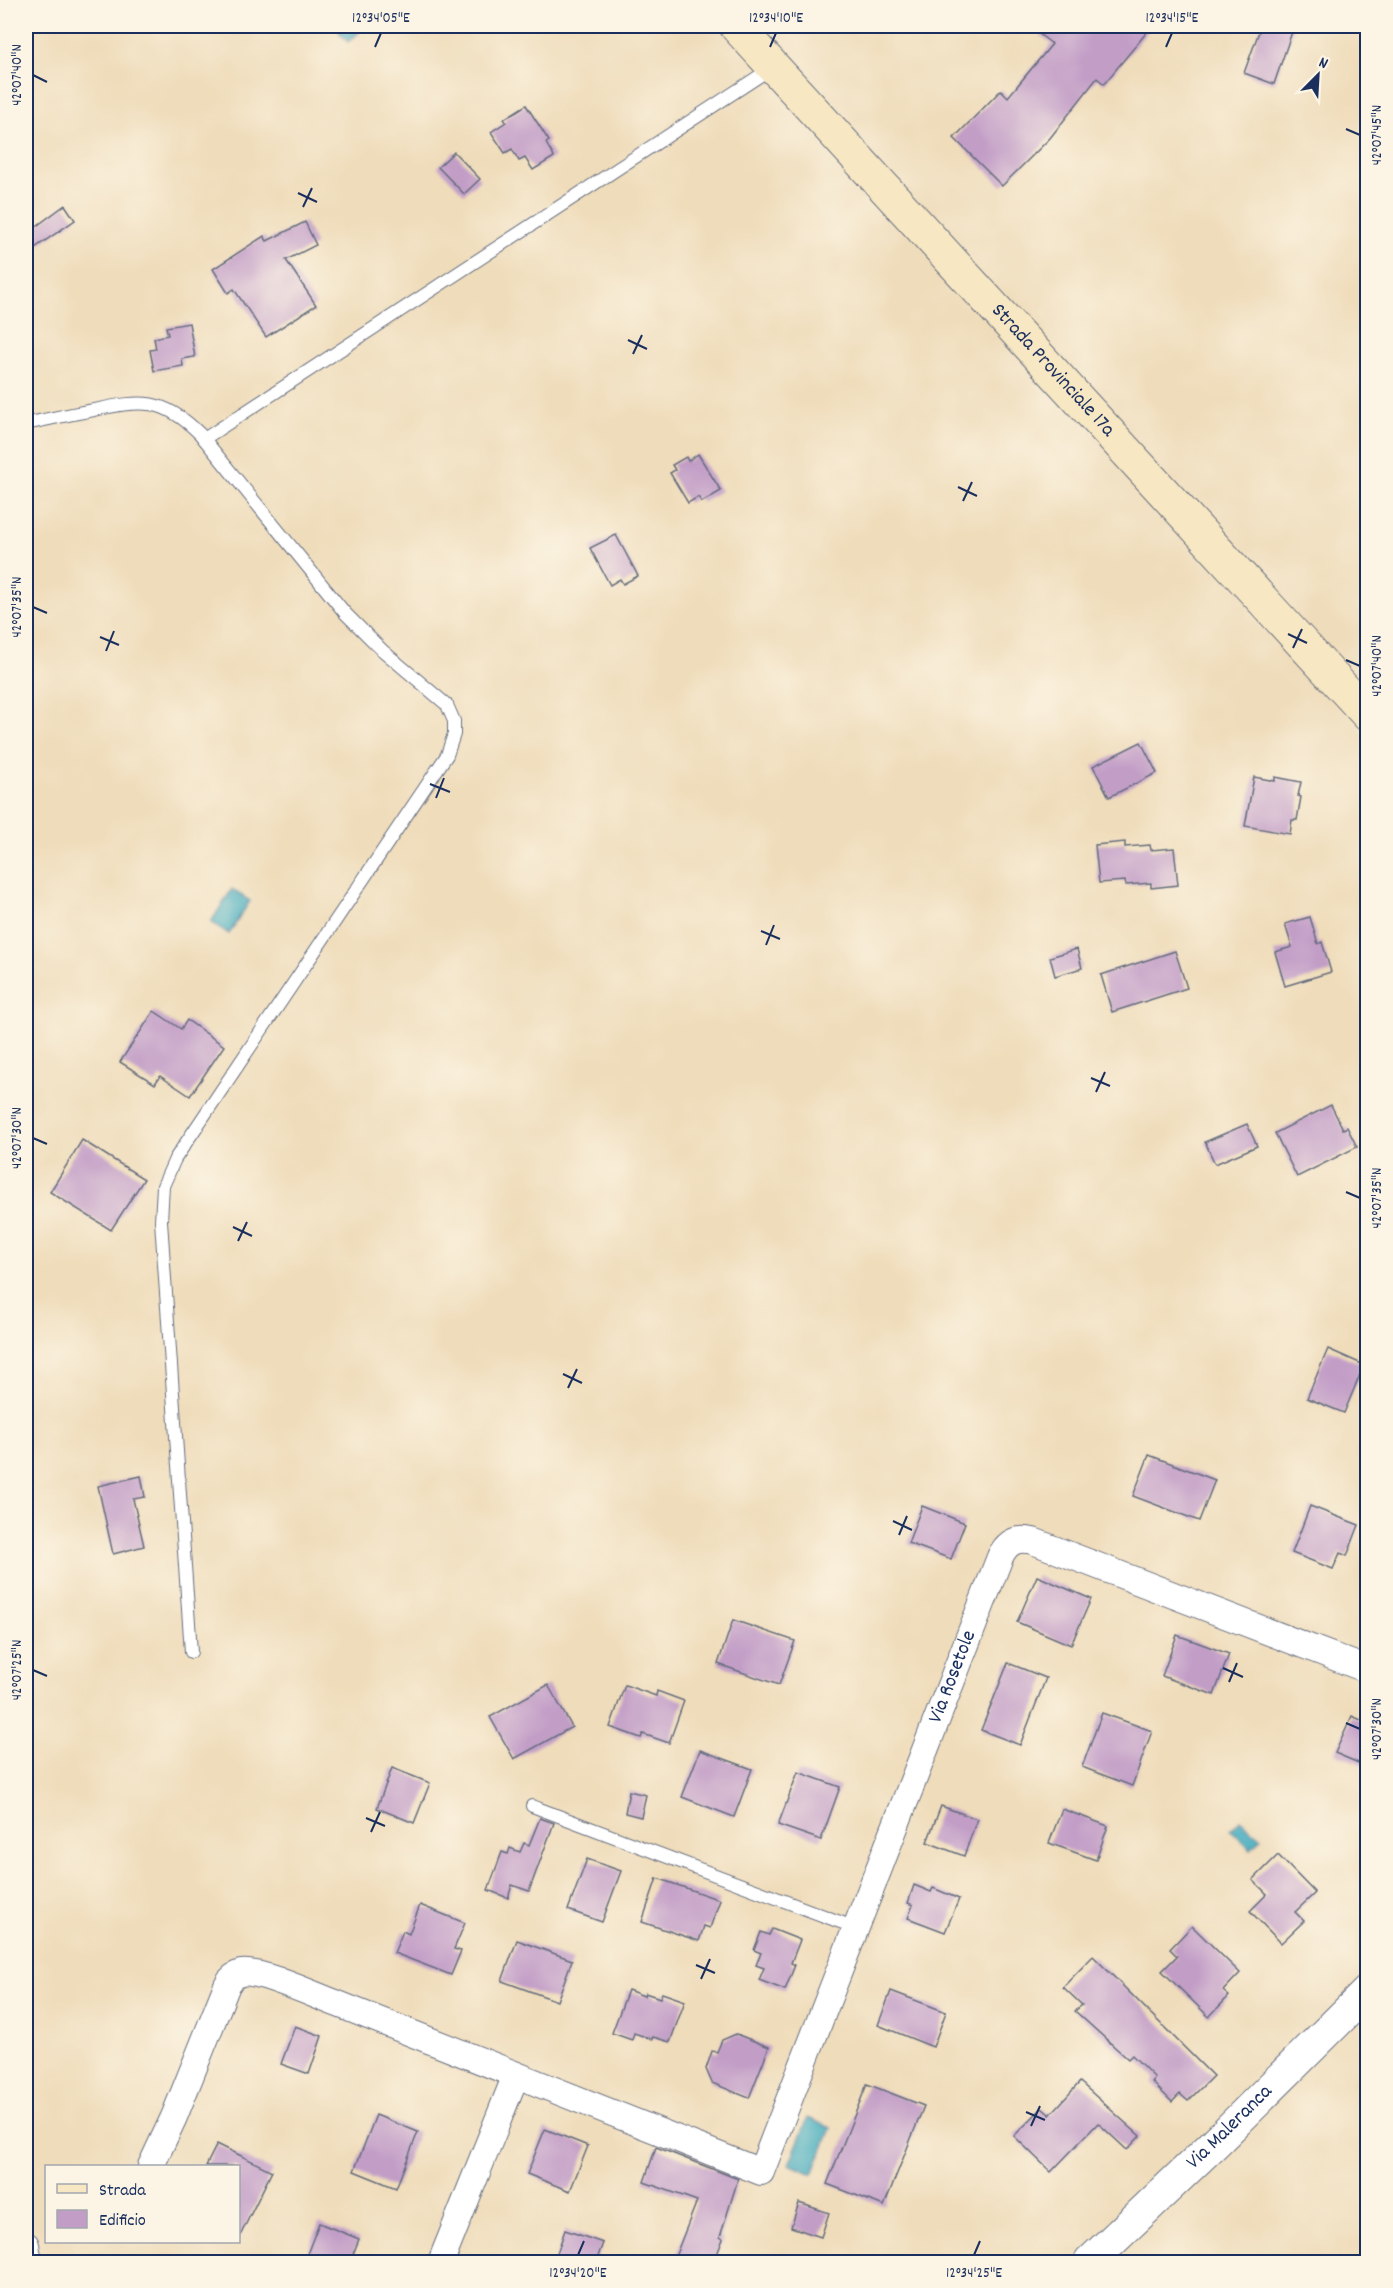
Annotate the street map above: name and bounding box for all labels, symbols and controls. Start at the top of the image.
text: 12°34'05"E [352,8,410,30]
text: 12°34'10"E [749,8,803,30]
text: 12°34'15"E [1146,8,1199,30]
text: 42°07'40"N [7,44,29,106]
north arrow [1288,45,1348,105]
text: N [1315,51,1331,76]
text: 42°07'45"N [1367,105,1389,165]
street label: Strada Provinciale 17a [983,297,1122,445]
text: 42°07'35"N [7,577,29,637]
text: 42°07'40"N [1367,635,1389,697]
text: 42°07'30"N [7,1107,29,1169]
text: 42°07'35"N [1367,1168,1389,1228]
street label: Via Rosetole [922,1626,985,1728]
text: 42°07'25"N [7,1640,29,1700]
text: 42°07'30"N [1367,1698,1389,1760]
street label: Via Maleranca [1180,2077,1281,2177]
legend [45,2165,240,2243]
text: Strada [99,2179,146,2204]
text: Edificio [99,2209,146,2234]
text: 12°34'20"E [549,2263,607,2285]
text: 12°34'25"E [946,2263,1002,2285]

